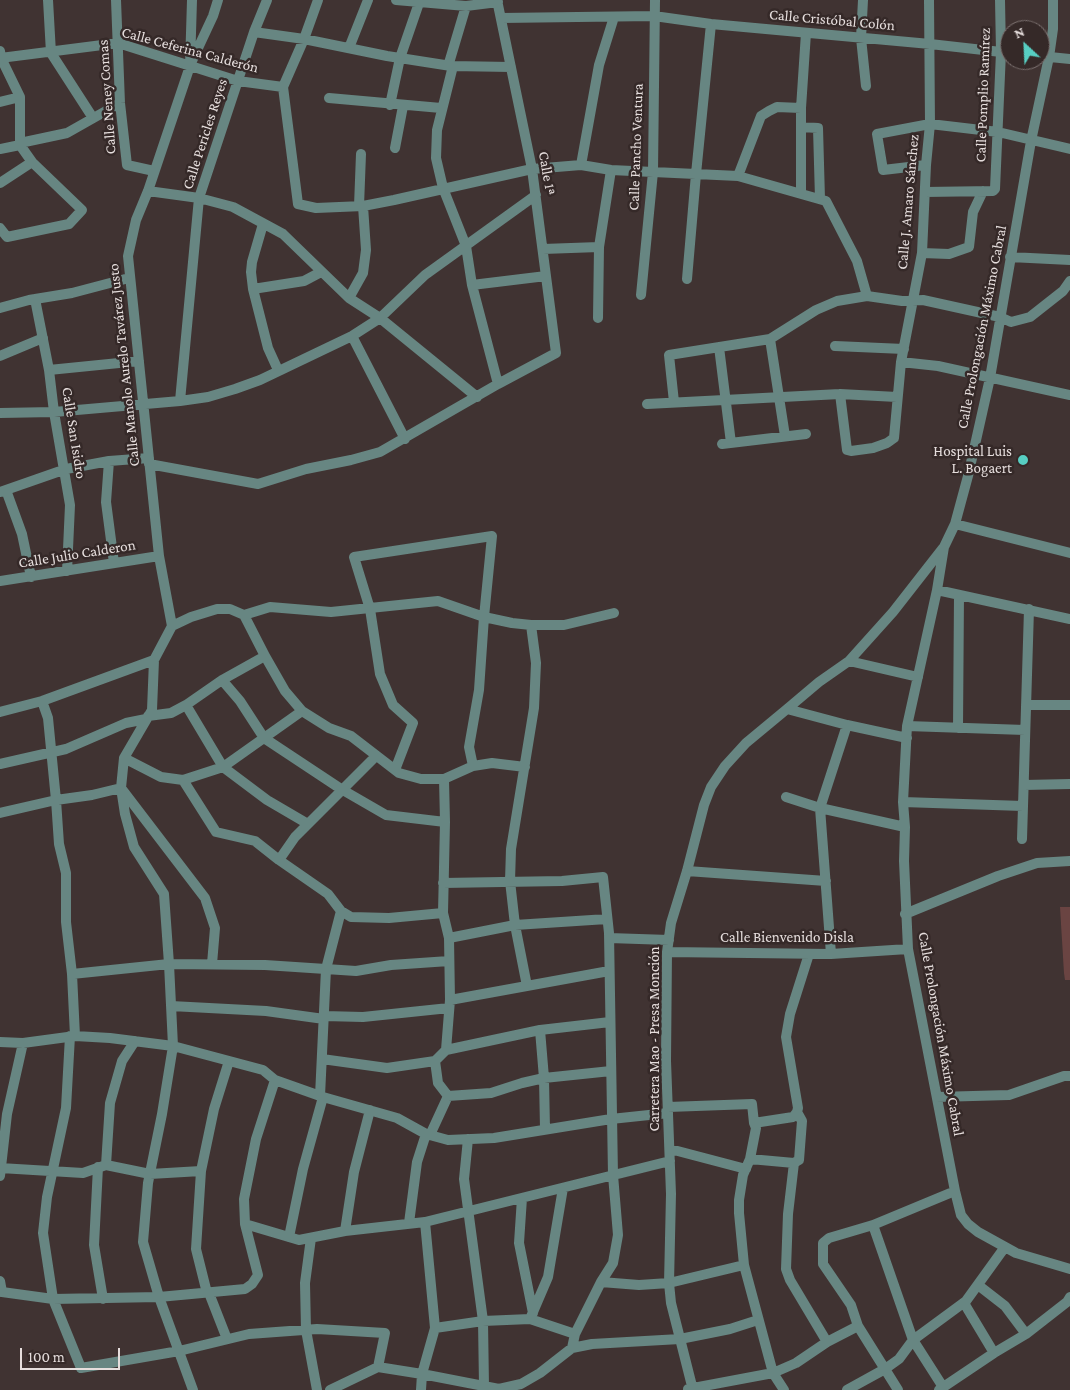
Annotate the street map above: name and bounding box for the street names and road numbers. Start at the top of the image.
street label: Calle Cristóbal Colón [768,6,896,34]
street label: Calle Ceferina Calderón [120,23,260,77]
street label: Calle Pomplio Ramírez [972,27,994,163]
street label: Calle Neney Comas [94,39,120,155]
street label: Calle Pericles Reyes [179,76,231,192]
street label: Calle Pancho Ventura [625,83,647,211]
street label: Calle J. Amaro Sánchez [893,134,923,270]
street label: Calle 1ª [534,150,560,196]
street label: Calle Prolongación Máximo Cabral [953,224,1011,430]
street label: Calle Manolo Aurelo Tavárez Justo [104,263,144,467]
street label: Calle San Isidro [58,386,90,480]
street label: Calle Julio Calderon [17,536,137,572]
street label: Calle Bienvenido Disla [720,928,854,946]
street label: Calle Prolongación Máximo Cabral [914,930,968,1138]
street label: Carretera Mao - Presa Monción [645,946,663,1132]

